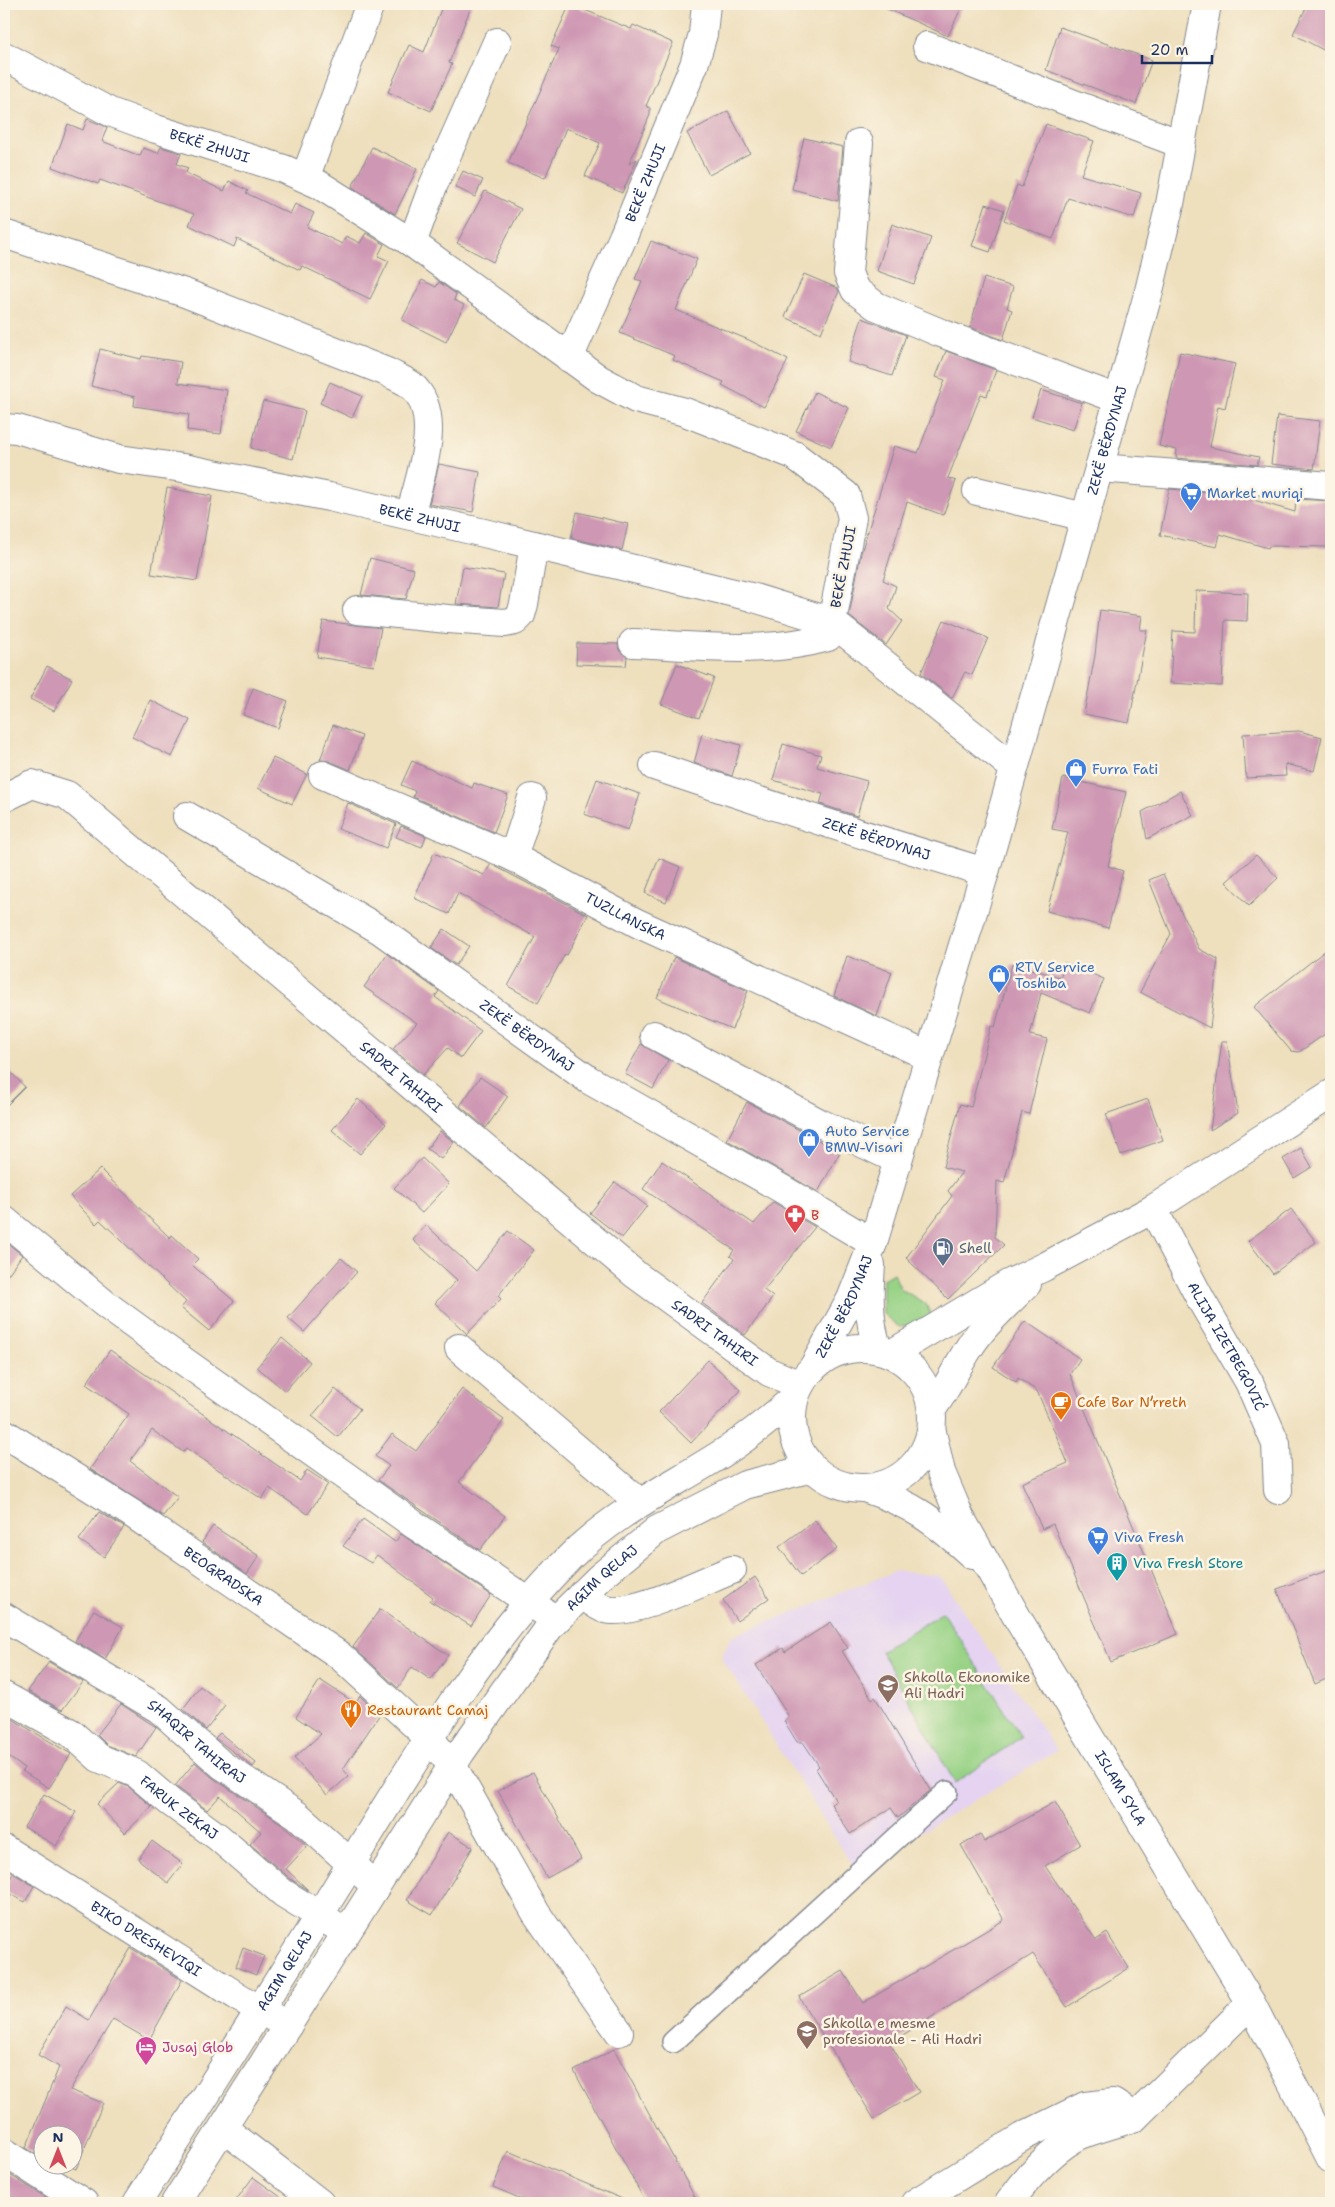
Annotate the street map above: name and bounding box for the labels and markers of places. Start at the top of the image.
supermarket icon: Market muriqi [1179,481,1203,512]
place label: Market muriqi [1207,484,1303,502]
shop icon: Furra Fati [1064,757,1088,788]
place label: Furra Fati [1092,760,1158,778]
place label: RTV Service Toshiba [1015,958,1095,992]
shop icon: RTV Service Toshiba [987,963,1011,994]
place label: Auto Service BMW-Visari [825,1122,910,1156]
shop icon: Auto Service BMW-Visari [797,1127,821,1158]
pharmacy icon: B [783,1203,807,1234]
place label: B [811,1206,819,1224]
fuel station icon: Shell [931,1236,955,1267]
place label: Shell [959,1239,992,1257]
cafe icon: Cafe Bar N’rreth [1049,1390,1073,1421]
place label: Cafe Bar N’rreth [1077,1393,1187,1411]
supermarket icon: Viva Fresh [1086,1525,1110,1556]
place label: Viva Fresh [1114,1528,1184,1546]
building icon: Viva Fresh Store [1105,1551,1129,1582]
place label: Viva Fresh Store [1133,1554,1244,1572]
place label: Shkolla Ekonomike Ali Hadri [904,1668,1031,1702]
school or university icon: Shkolla Ekonomike Ali Hadri [876,1673,900,1704]
restaurant icon: Restaurant Camaj [339,1698,363,1729]
place label: Restaurant Camaj [367,1701,488,1719]
place label: Shkolla e mesme profesionale - Ali Hadri [823,2014,982,2048]
school or university icon: Shkolla e mesme profesionale - Ali Hadri [795,2019,819,2050]
hotel icon: Jusaj Glob [134,2035,158,2066]
place label: Jusaj Glob [162,2038,233,2056]

